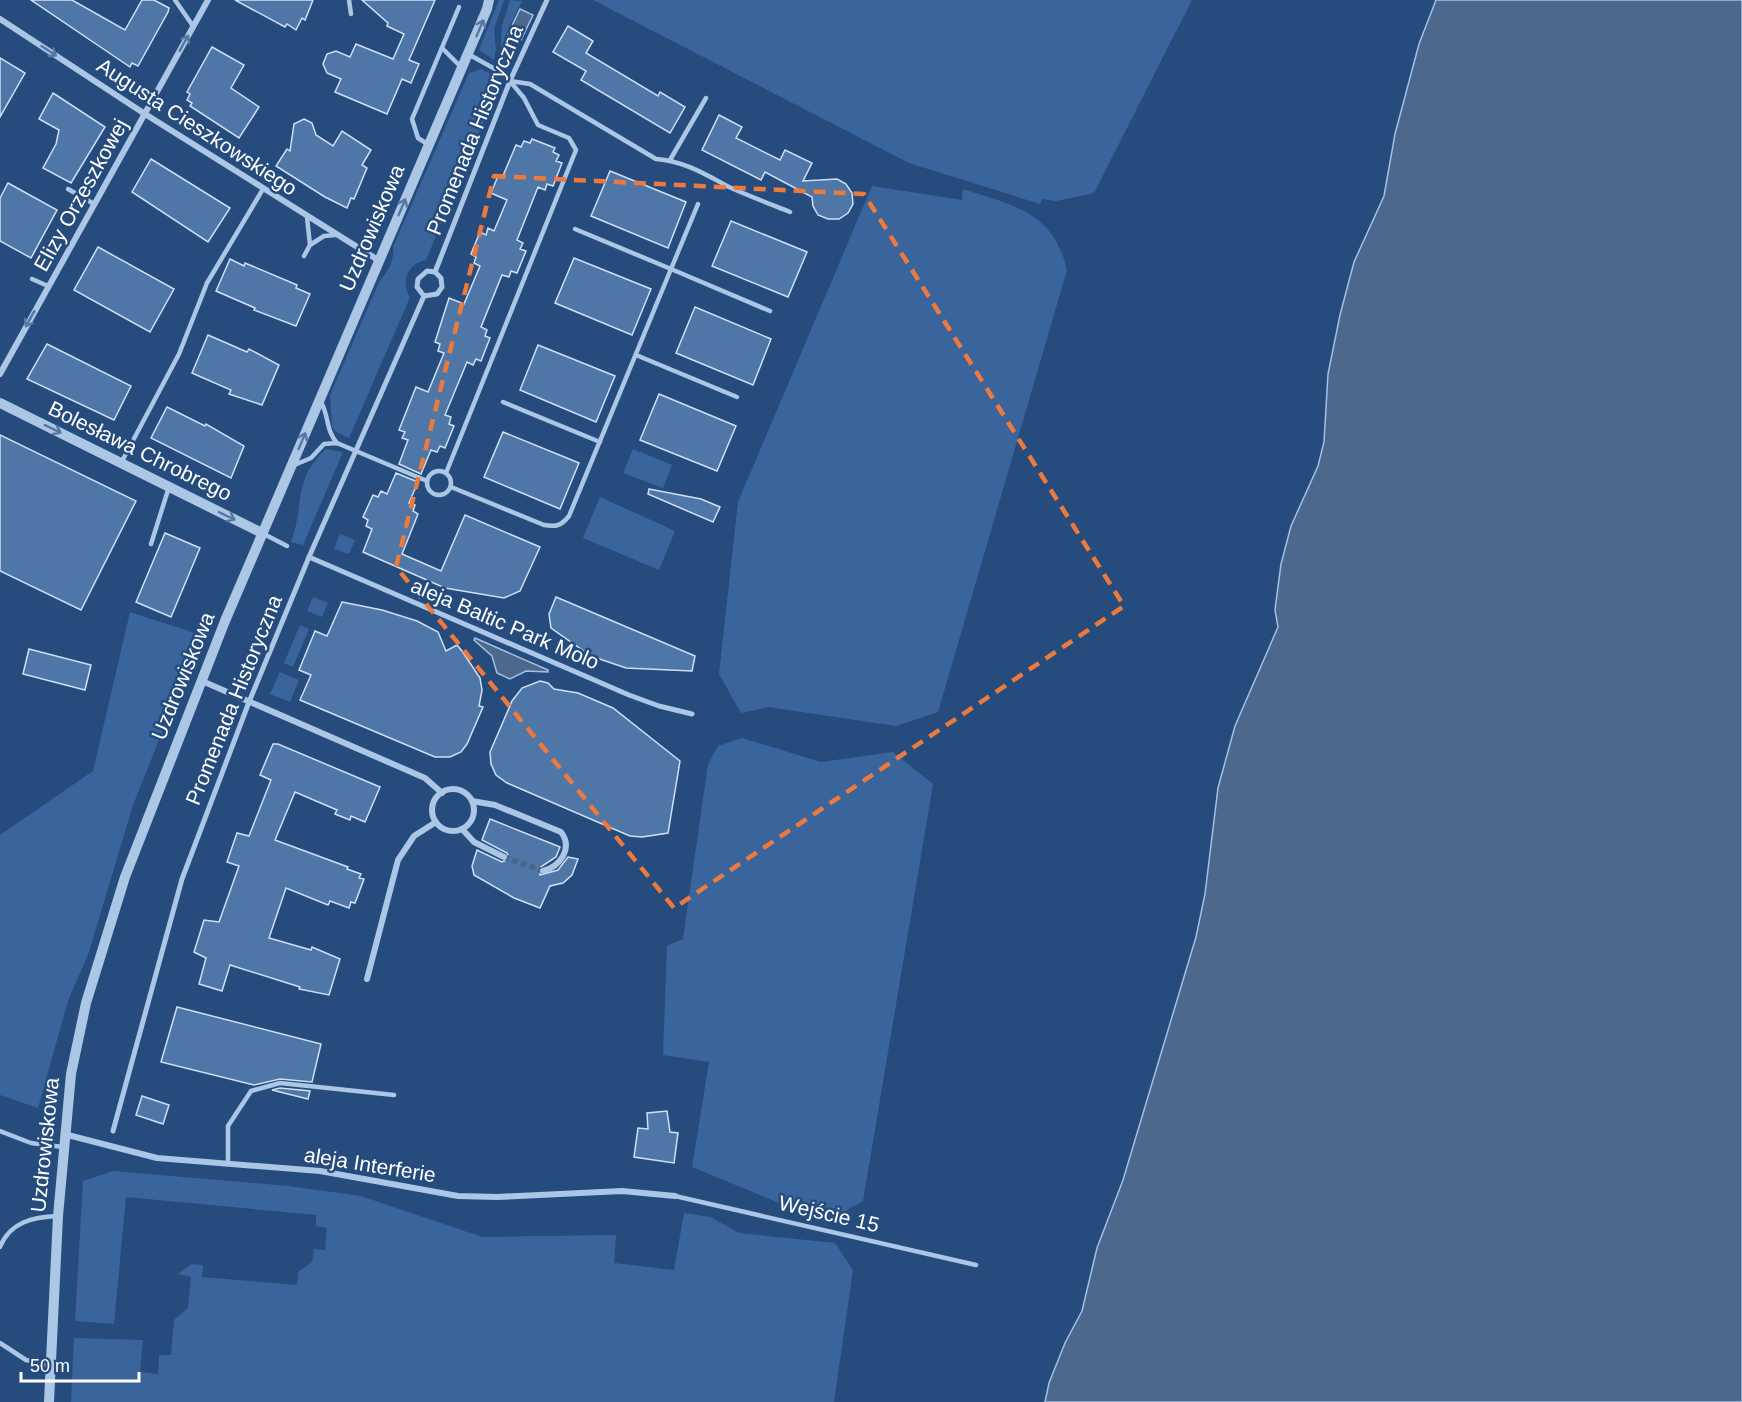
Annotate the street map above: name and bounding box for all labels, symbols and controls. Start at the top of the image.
one-way arrow [474,19,486,37]
street label: Promenada Historyczna [422,21,527,238]
one-way arrow [179,34,190,52]
one-way arrow [40,46,57,58]
street label: Augusta Cieszkowskiego [93,53,301,200]
street label: Elizy Orzeszkowej [29,115,132,275]
street label: Uzdrowiskowa [335,161,409,295]
one-way arrow [397,198,408,216]
one-way arrow [24,310,36,327]
street label: Bolesława Chrobrego [45,396,235,505]
one-way arrow [43,424,61,435]
one-way arrow [297,432,308,451]
one-way arrow [218,510,236,522]
street label: aleja Baltic Park Molo [408,574,603,674]
street label: Promenada Historyczna [181,591,286,808]
street label: Uzdrowiskowa [147,608,219,743]
street label: Uzdrowiskowa [26,1076,63,1213]
street label: aleja Interferie [303,1143,438,1186]
street label: Wejście 15 [777,1191,882,1236]
scale bar [21,1345,140,1383]
text: 50 m [30,1356,70,1376]

